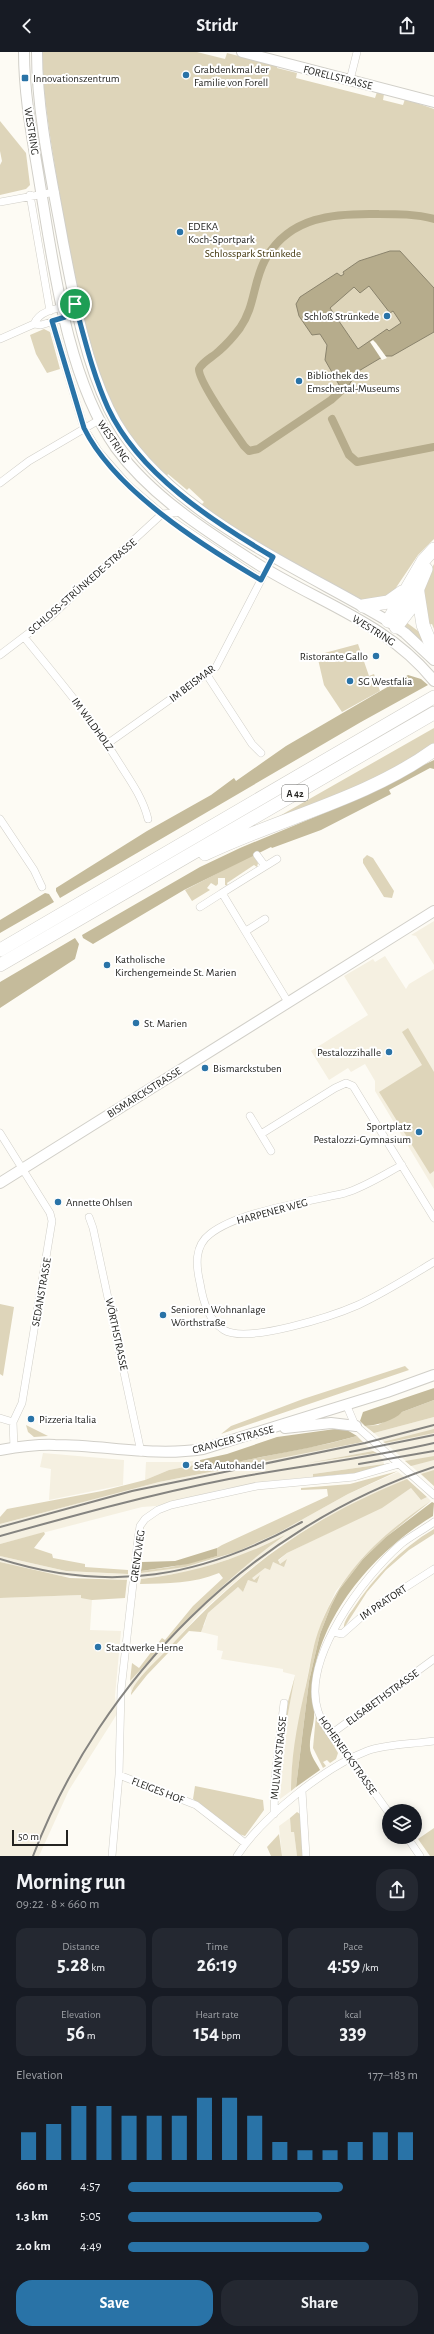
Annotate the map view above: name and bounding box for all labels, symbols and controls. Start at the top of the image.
icon: back [16,15,38,37]
icon: share [396,15,418,37]
text: Stridr [196,17,238,35]
place label: Grabdenkmal der Familie von Forell [194,64,269,88]
street label: FORELLSTRASSE [302,64,374,92]
marker: Grabdenkmal der Familie von Forell [181,70,191,80]
marker: Innovationszentrum [20,73,30,83]
place label: Innovationszentrum [33,73,120,84]
street label: WESTRING [22,106,41,156]
place label: EDEKA Koch-Sportpark [188,221,255,245]
marker: EDEKA Koch-Sportpark [175,227,185,237]
park label: Schlosspark Strünkede [205,248,301,259]
pin [58,287,92,321]
icon: arrive [64,293,86,315]
place label: Schloß Strünkede [304,311,379,322]
marker: Schloß Strünkede [382,311,392,321]
place label: Bibliothek des Emschertal-Museums [307,370,400,394]
marker: Bibliothek des Emschertal-Museums [294,376,304,386]
street label: WESTRING [95,418,132,464]
street label: SCHLOSS-STRÜNKEDE-STRASSE [26,536,139,636]
street label: WESTRING [350,613,397,648]
place label: Ristorante Gallo [300,651,368,662]
marker: Ristorante Gallo [371,651,381,661]
street label: IM BEISMAR [167,663,217,704]
marker: SG Westfalia [345,676,355,686]
place label: SG Westfalia [358,676,412,687]
street label: IM WILDHOLZ [70,696,116,753]
road number: A 42 [282,785,308,801]
place label: Katholische Kirchengemeinde St. Marien [115,954,236,978]
marker: Katholische Kirchengemeinde St. Marien [102,960,112,970]
marker: St. Marien [131,1018,141,1028]
place label: St. Marien [144,1018,187,1029]
place label: Pestalozzihalle [317,1047,381,1058]
marker: Pestalozzihalle [384,1047,394,1057]
marker: Bismarckstuben [200,1063,210,1073]
place label: Bismarckstuben [213,1063,282,1074]
street label: BISMARCKSTRASSE [105,1065,184,1120]
place label: Sportplatz Pestalozzi-Gymnasium [313,1121,411,1145]
marker: Sportplatz Pestalozzi-Gymnasium [414,1127,424,1137]
marker: Annette Ohlsen [53,1197,63,1207]
place label: Annette Ohlsen [66,1197,133,1208]
street label: HARPENER WEG [235,1197,309,1226]
street label: SEDANSTRASSE [30,1256,53,1327]
street label: WÖRTHSTRASSE [103,1297,130,1372]
place label: Senioren Wohnanlage Wörthstraße [171,1304,266,1328]
marker: Senioren Wohnanlage Wörthstraße [158,1310,168,1320]
marker: Pizzeria Italia [26,1414,36,1424]
place label: Pizzeria Italia [39,1414,96,1425]
street label: CRANGER STRASSE [191,1423,276,1456]
marker: Sefa Autohandel [181,1460,191,1470]
place label: Sefa Autohandel [194,1460,265,1471]
street label: GRENZWEG [128,1529,147,1583]
street label: IM PRATORT [358,1582,409,1622]
marker: Stadtwerke Herne [93,1642,103,1652]
place label: Stadtwerke Herne [106,1642,183,1653]
street label: ELISABETHSTRASSE [344,1667,421,1727]
street label: HOHENEICKSTRASSE [316,1714,379,1797]
street label: MULVANYSTRASSE [269,1715,288,1800]
street label: FLEIGES HOF [130,1775,186,1806]
map controls [382,1804,422,1844]
button: layers [382,1804,422,1844]
scale bar [12,1828,68,1847]
text: 50 m [18,1831,39,1842]
button: share [376,1869,418,1911]
text: Morning run [16,1871,126,1893]
text: 09:22 · 8 × 660 m [16,1898,99,1911]
text: Distance [62,1941,100,1952]
text: Time [206,1941,228,1952]
text: Pace [343,1941,363,1952]
text: 5.28 [57,1955,89,1975]
text: 26:19 [197,1955,237,1975]
text: 4:59 [327,1955,360,1975]
text: km [89,1962,105,1973]
text: /km [360,1962,379,1973]
text: Elevation [61,2009,101,2020]
text: Heart rate [195,2009,239,2020]
text: kcal [345,2009,361,2020]
text: 56 [67,2023,85,2043]
text: 154 [193,2023,219,2043]
text: 339 [340,2023,366,2043]
text: m [85,2030,95,2041]
text: bpm [219,2030,241,2041]
text: Elevation [16,2069,63,2082]
text: 177–183 m [368,2069,418,2082]
text: 660 m [16,2180,48,2193]
text: 4:57 [80,2180,100,2193]
text: 1.3 km [16,2210,48,2223]
text: 5:05 [80,2210,101,2223]
text: 2.0 km [16,2240,51,2253]
text: 4:49 [80,2240,102,2253]
button: Save [16,2280,213,2326]
button: Share [221,2280,418,2326]

